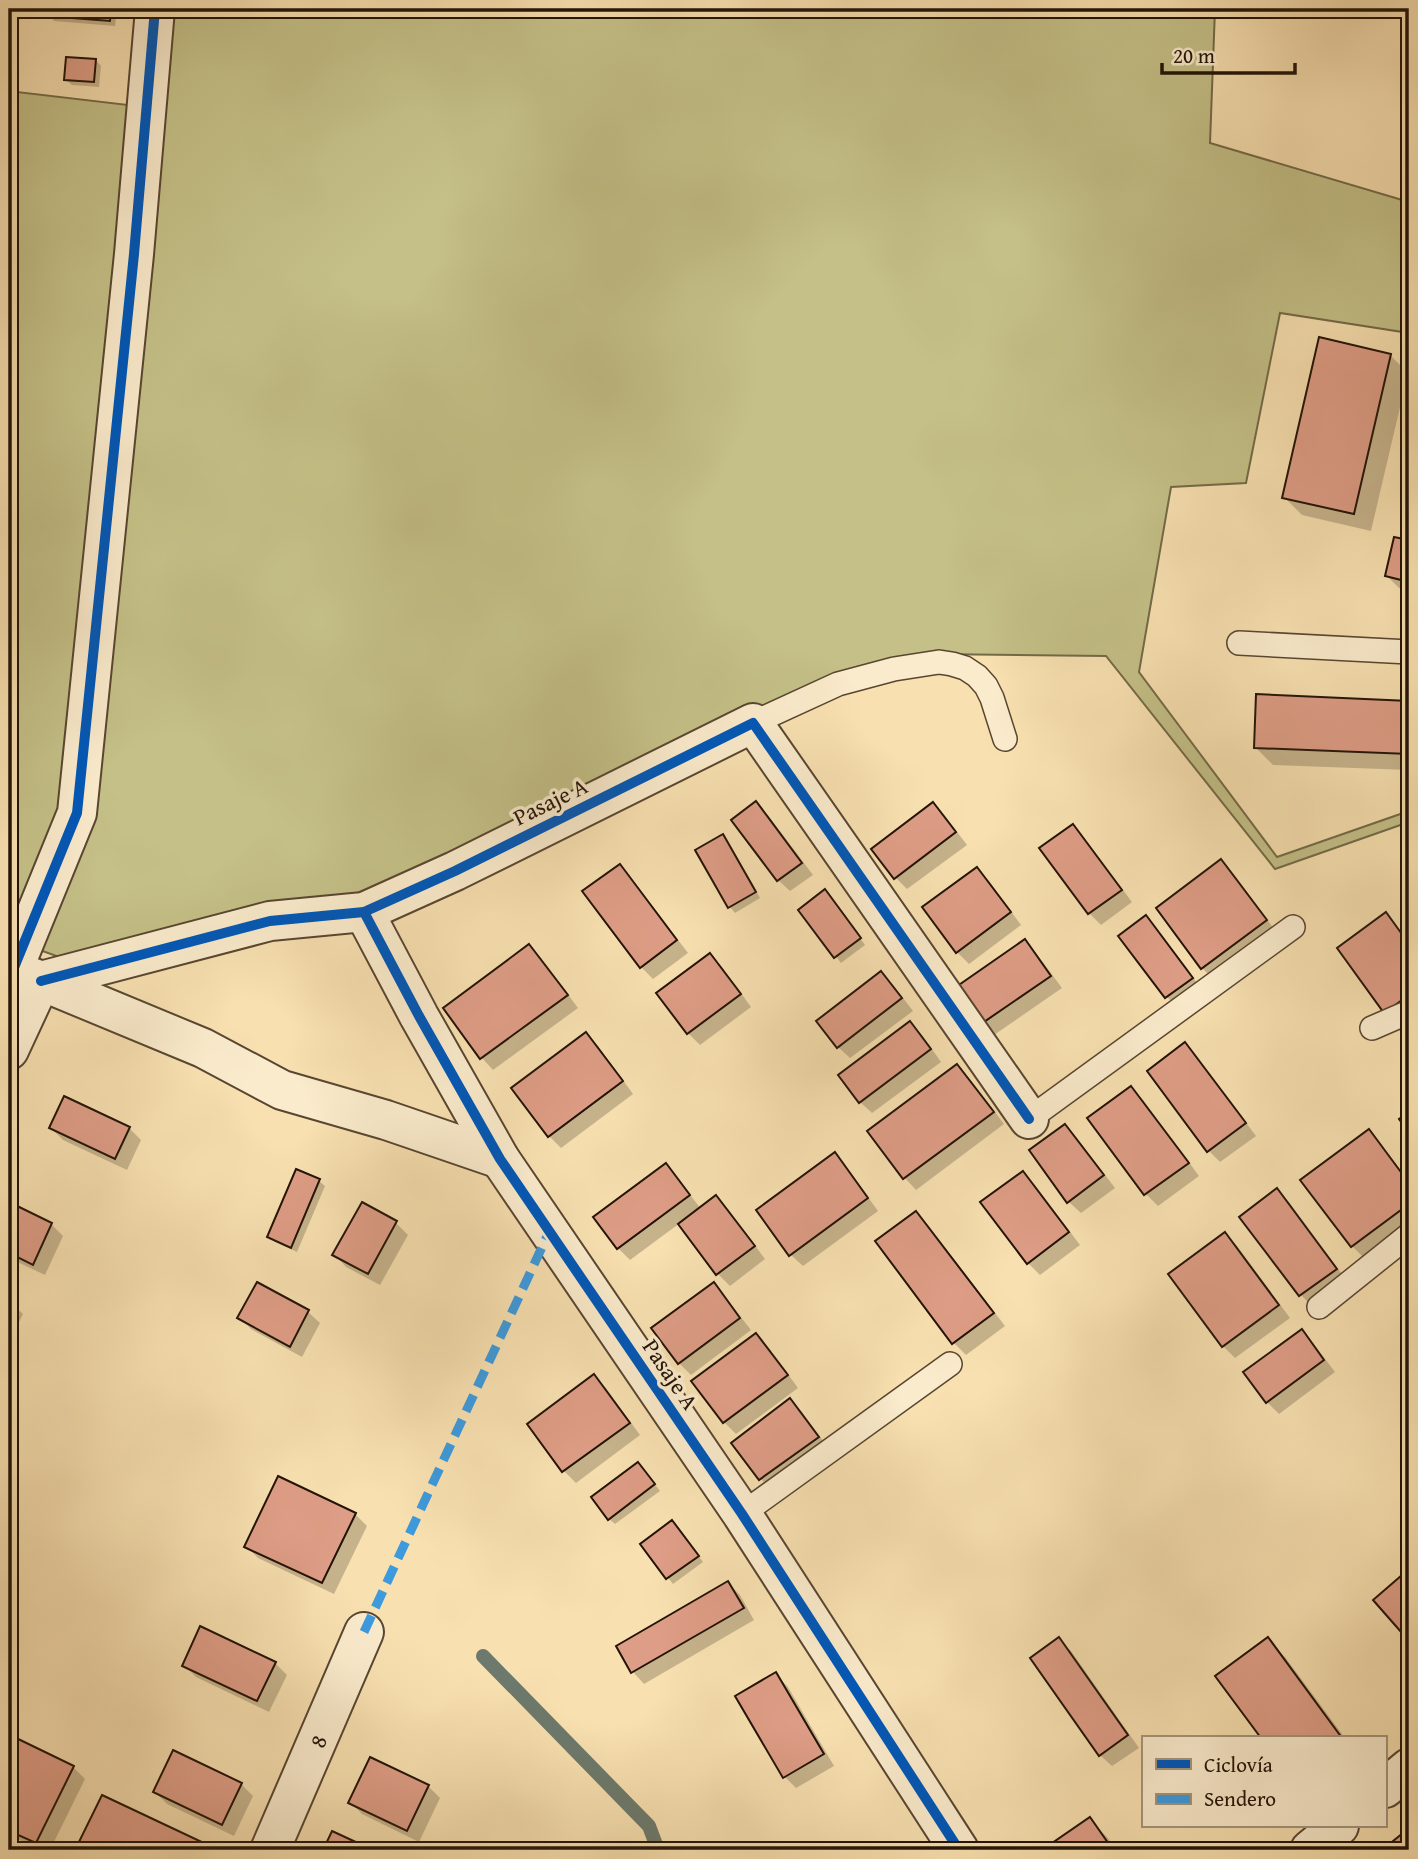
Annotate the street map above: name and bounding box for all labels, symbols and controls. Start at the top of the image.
scale bar [1162,32,1296,76]
text: 20 m [1173,40,1215,71]
street label: Pasaje A [507,769,593,833]
street label: Pasaje A [635,1332,707,1416]
street label: 8 [300,1729,334,1752]
legend [1142,1736,1386,1828]
text: Ciclovía [1204,1749,1273,1780]
text: Sendero [1204,1783,1276,1814]

